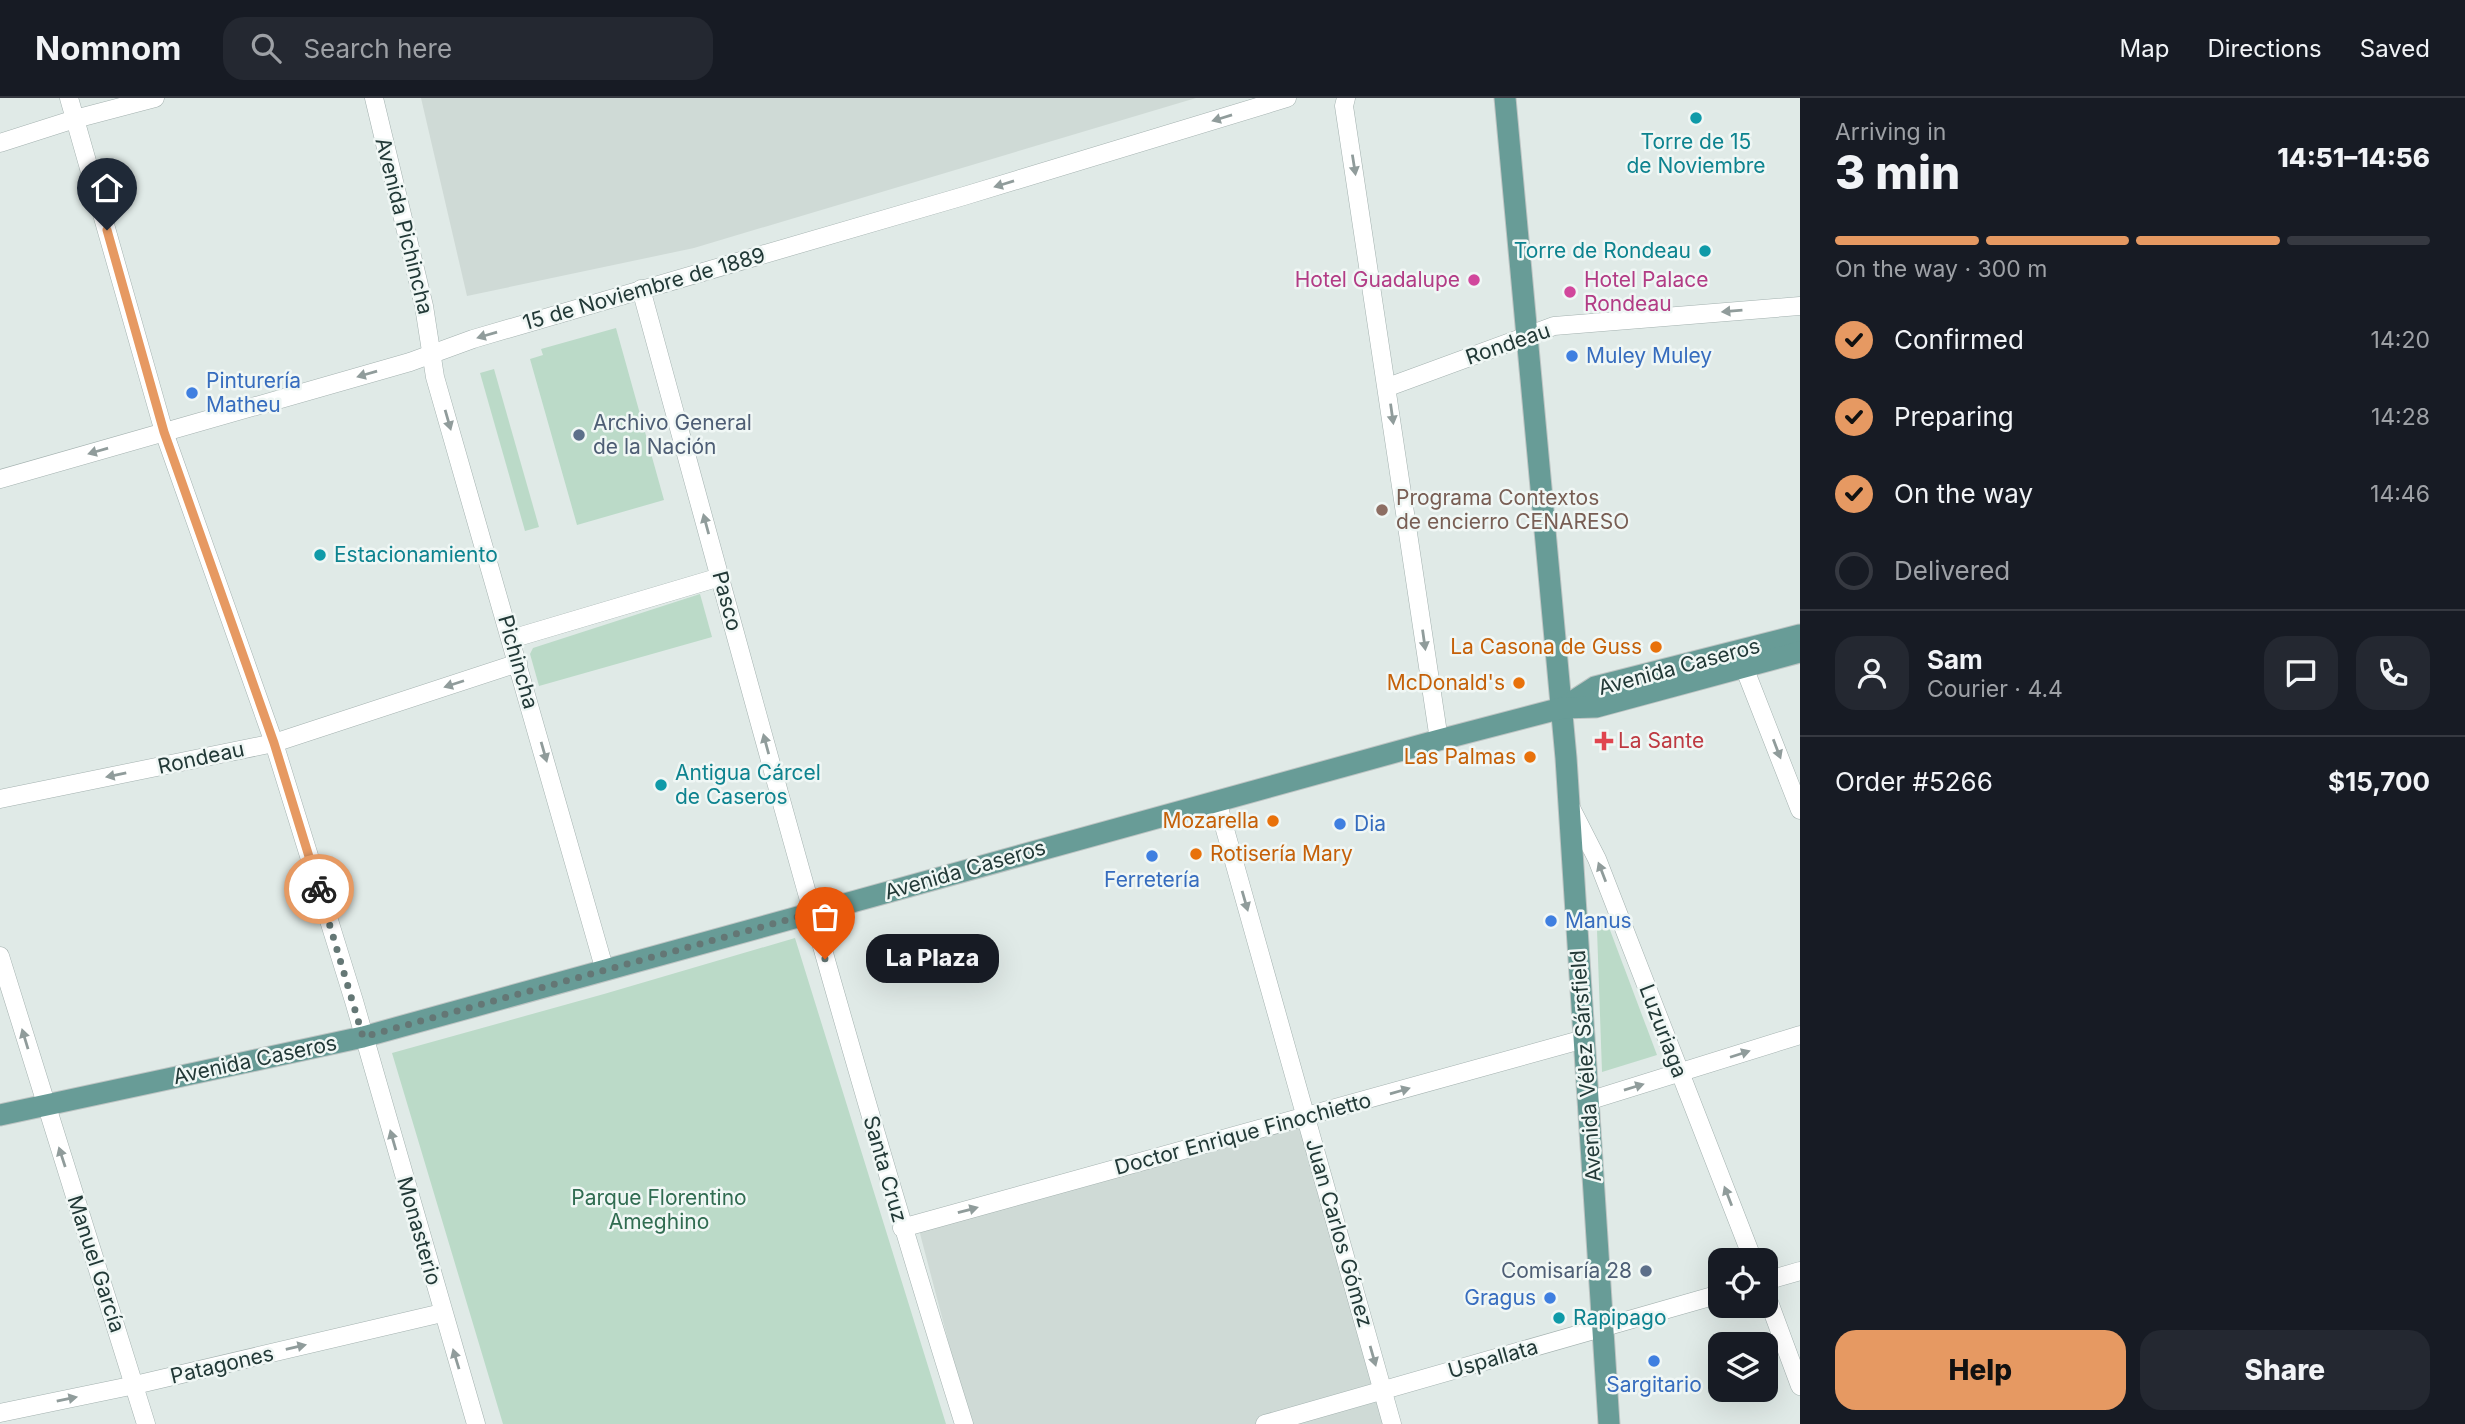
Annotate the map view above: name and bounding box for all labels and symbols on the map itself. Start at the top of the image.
marker: Torre de 15 de Noviembre [1688,110,1704,126]
one-way arrow [1211,113,1232,123]
place label: Torre de 15 de Noviembre [1626,129,1766,178]
street label: Avenida Pichincha [370,135,439,317]
one-way arrow [1348,154,1359,176]
pin [77,158,137,230]
one-way arrow [993,179,1014,189]
place label: Torre de Rondeau [1514,238,1691,263]
street label: 15 de Noviembre de 1889 [520,242,768,335]
marker: Torre de Rondeau [1697,243,1713,259]
place label: Hotel Guadalupe [1295,267,1460,292]
place label: Hotel Palace Rondeau [1584,267,1708,316]
marker: Hotel Guadalupe [1466,272,1482,288]
marker: Hotel Palace Rondeau [1562,284,1578,300]
one-way arrow [1721,306,1743,317]
street label: Rondeau [1462,317,1553,370]
one-way arrow [476,331,497,341]
place label: Muley Muley [1586,343,1712,368]
marker: Muley Muley [1564,348,1580,364]
place label: Pinturería Matheu [206,368,301,417]
one-way arrow [356,369,377,379]
marker: Pinturería Matheu [184,385,200,401]
one-way arrow [1386,404,1397,426]
one-way arrow [443,410,453,431]
place label: Archivo General de la Nación [593,410,752,459]
marker: Archivo General de la Nación [571,427,587,443]
one-way arrow [88,447,109,457]
place label: Programa Contextos de encierro CENARESO [1396,485,1629,534]
marker: Programa Contextos de encierro CENARESO [1374,502,1390,518]
one-way arrow [700,514,710,535]
place label: Estacionamiento [334,542,498,567]
marker: Estacionamiento [312,547,328,563]
street label: Pasco [708,568,747,634]
street label: Pichincha [493,612,544,712]
one-way arrow [1419,629,1430,651]
street label: Avenida Caseros [1595,633,1762,700]
place label: La Casona de Guss [1450,634,1642,659]
marker: La Casona de Guss [1648,639,1664,655]
place label: McDonald's [1387,670,1505,695]
marker: McDonald's [1511,675,1527,691]
one-way arrow [443,679,464,690]
place label: La Sante [1618,728,1704,753]
one-way arrow [760,733,770,754]
marker: La Sante [1596,733,1612,749]
street label: Rondeau [155,736,246,779]
one-way arrow [1771,739,1782,760]
one-way arrow [539,742,549,763]
place label: Las Palmas [1404,744,1516,769]
marker: Las Palmas [1522,749,1538,765]
place label: Antigua Cárcel de Caseros [675,760,821,809]
one-way arrow [105,770,127,781]
marker: Antigua Cárcel de Caseros [653,777,669,793]
place label: Mozarella [1163,808,1259,833]
place label: Dia [1354,811,1386,836]
marker: Mozarella [1265,813,1281,829]
marker: Dia [1332,816,1348,832]
street label: Avenida Caseros [881,835,1048,904]
place label: Rotisería Mary [1210,841,1353,866]
marker: Rotisería Mary [1188,846,1204,862]
marker: Ferretería [1144,848,1160,864]
courier [284,854,354,924]
one-way arrow [1597,862,1608,883]
place label: Ferretería [1104,867,1200,892]
pin [795,887,855,959]
one-way arrow [1241,890,1251,911]
place label: Manus [1565,908,1632,933]
marker: Manus [1543,913,1559,929]
callout: La Plaza [867,934,1000,984]
street label: Avenida Vélez Sársfield [1565,949,1606,1183]
street label: Luzuriaga [1634,981,1693,1081]
one-way arrow [20,1028,30,1049]
street label: Avenida Caseros [171,1030,339,1089]
one-way arrow [1729,1048,1750,1059]
one-way arrow [1624,1082,1645,1092]
one-way arrow [1390,1085,1411,1095]
street label: Doctor Enrique Finochietto [1112,1087,1374,1180]
street label: Santa Cruz [858,1113,913,1225]
one-way arrow [387,1129,397,1150]
street label: Juan Carlos Gómez [1301,1136,1378,1330]
one-way arrow [56,1146,67,1167]
street label: Monasterio [392,1174,447,1288]
park label: Parque Florentino Ameghino [571,1185,747,1234]
one-way arrow [1722,1186,1733,1207]
street label: Manuel García [63,1192,130,1336]
one-way arrow [957,1204,979,1215]
place label: Comisaría 28 [1501,1258,1632,1283]
marker: Comisaría 28 [1638,1263,1654,1279]
place label: Gragus [1464,1285,1536,1310]
marker: Gragus [1542,1290,1558,1306]
place label: Rapipago [1573,1305,1666,1330]
marker: Rapipago [1551,1310,1567,1326]
street label: Uspallata [1445,1334,1541,1383]
street label: Patagones [168,1341,276,1389]
one-way arrow [286,1341,308,1352]
one-way arrow [1368,1345,1379,1367]
one-way arrow [451,1348,461,1369]
marker: Sargitario [1646,1353,1662,1369]
place label: Sargitario [1606,1372,1702,1397]
one-way arrow [56,1394,78,1405]

